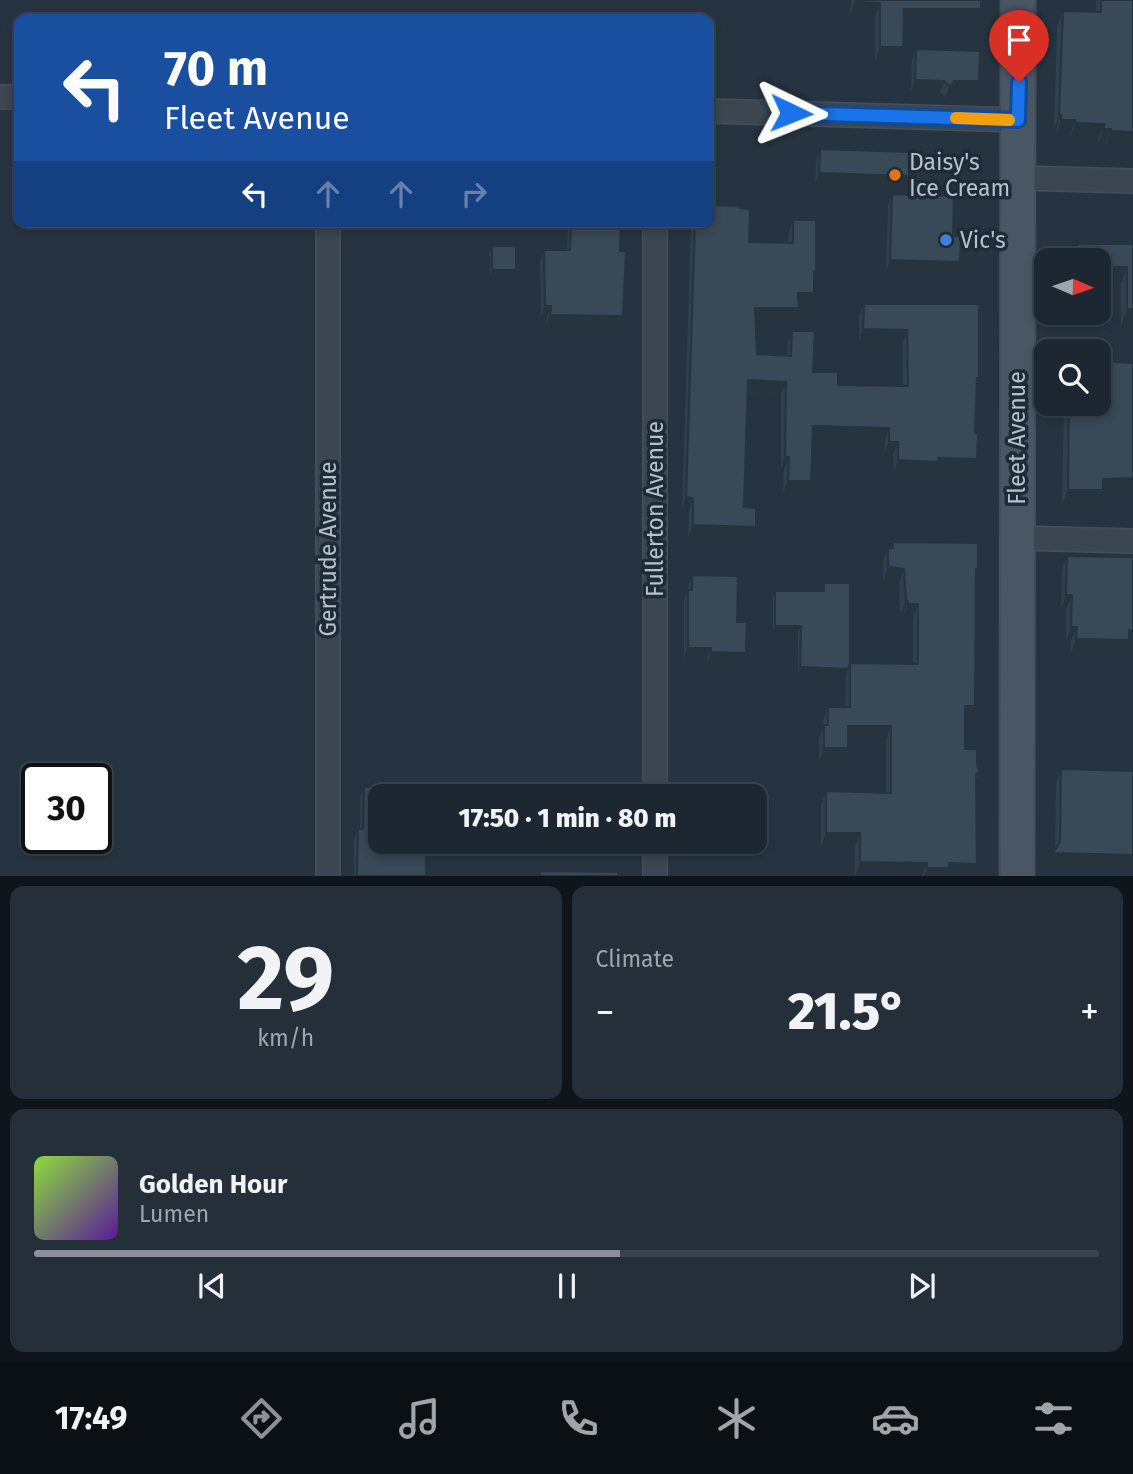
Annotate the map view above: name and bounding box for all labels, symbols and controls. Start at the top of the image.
pin [989,10,1049,82]
icon: arrive [1000,21,1038,59]
text: 70 m [164,39,268,98]
icon: left [49,42,140,133]
position arrow [754,76,828,150]
text: Fleet Avenue [164,99,350,137]
place label: Daisy's Ice Cream [909,148,1010,202]
marker: Daisy's Ice Cream [887,167,903,183]
icon: left [236,175,274,213]
icon: ahead [309,175,347,213]
icon: ahead [382,175,420,213]
icon: right [455,175,493,213]
place label: Vic's [960,226,1006,254]
marker: Vic's [938,232,954,248]
north arrow [1034,248,1111,326]
map controls [1034,248,1111,416]
button: search [1034,339,1111,416]
street label: Fleet Avenue [1003,371,1031,505]
street label: Fullerton Avenue [641,421,669,597]
street label: Gertrude Avenue [314,461,342,637]
speed limit sign: 30 [21,763,112,854]
text: 17:50 · 1 min · 80 m [459,803,676,834]
text: 29 [237,924,334,1033]
text: Climate [596,945,674,973]
text: 21.5° [788,980,907,1043]
text: − [596,989,615,1035]
text: + [1080,989,1099,1035]
text: km/h [257,1024,314,1052]
text: Golden Hour [139,1169,287,1200]
text: Lumen [139,1200,209,1228]
icon: previous [193,1267,231,1305]
icon: pause [548,1267,586,1305]
icon: next [903,1267,941,1305]
icon: directions [237,1394,286,1443]
icon: music [395,1394,444,1443]
icon: phone [554,1394,603,1443]
icon: climate [712,1394,761,1443]
icon: car [871,1394,920,1443]
icon: filters [1029,1394,1078,1443]
text: 17:49 [55,1399,127,1437]

